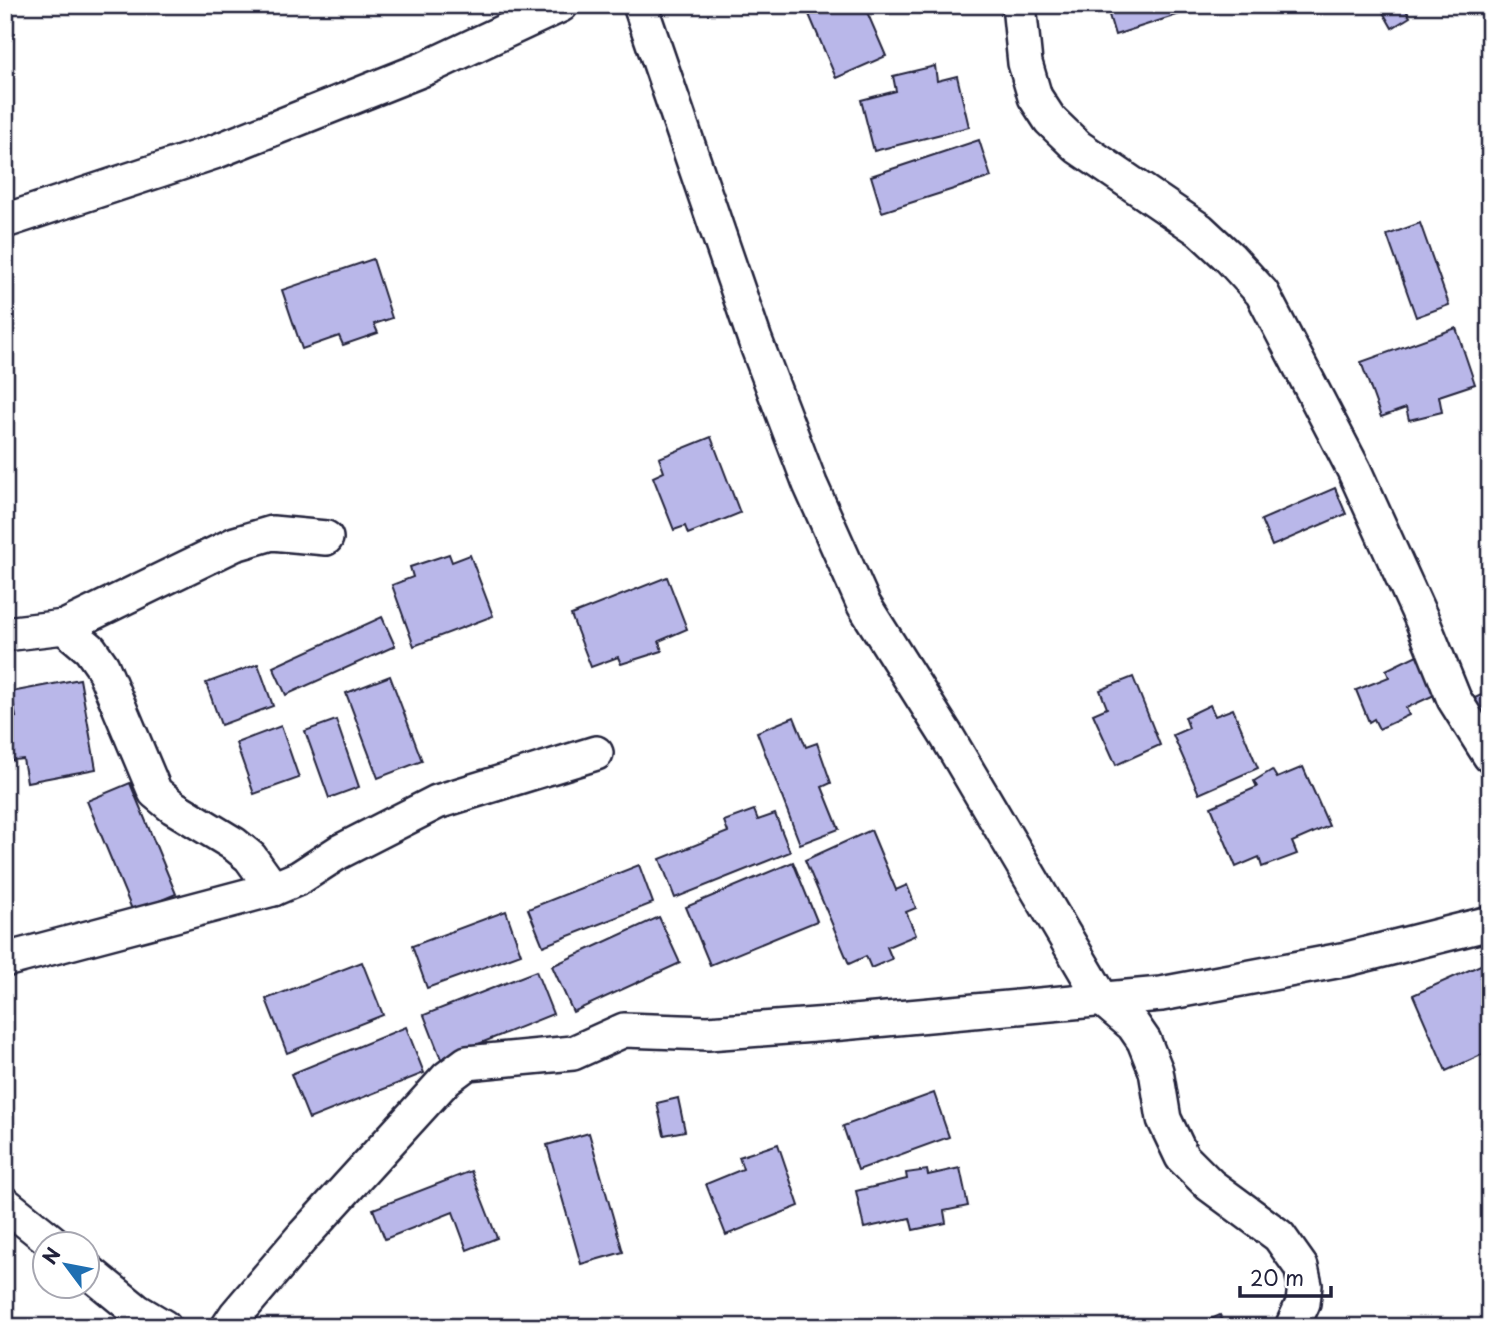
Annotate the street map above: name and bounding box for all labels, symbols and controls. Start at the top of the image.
north arrow [32,1230,102,1300]
text: N [35,1242,67,1269]
scale bar [1240,1255,1330,1299]
text: 20 m [1250,1261,1304,1293]

